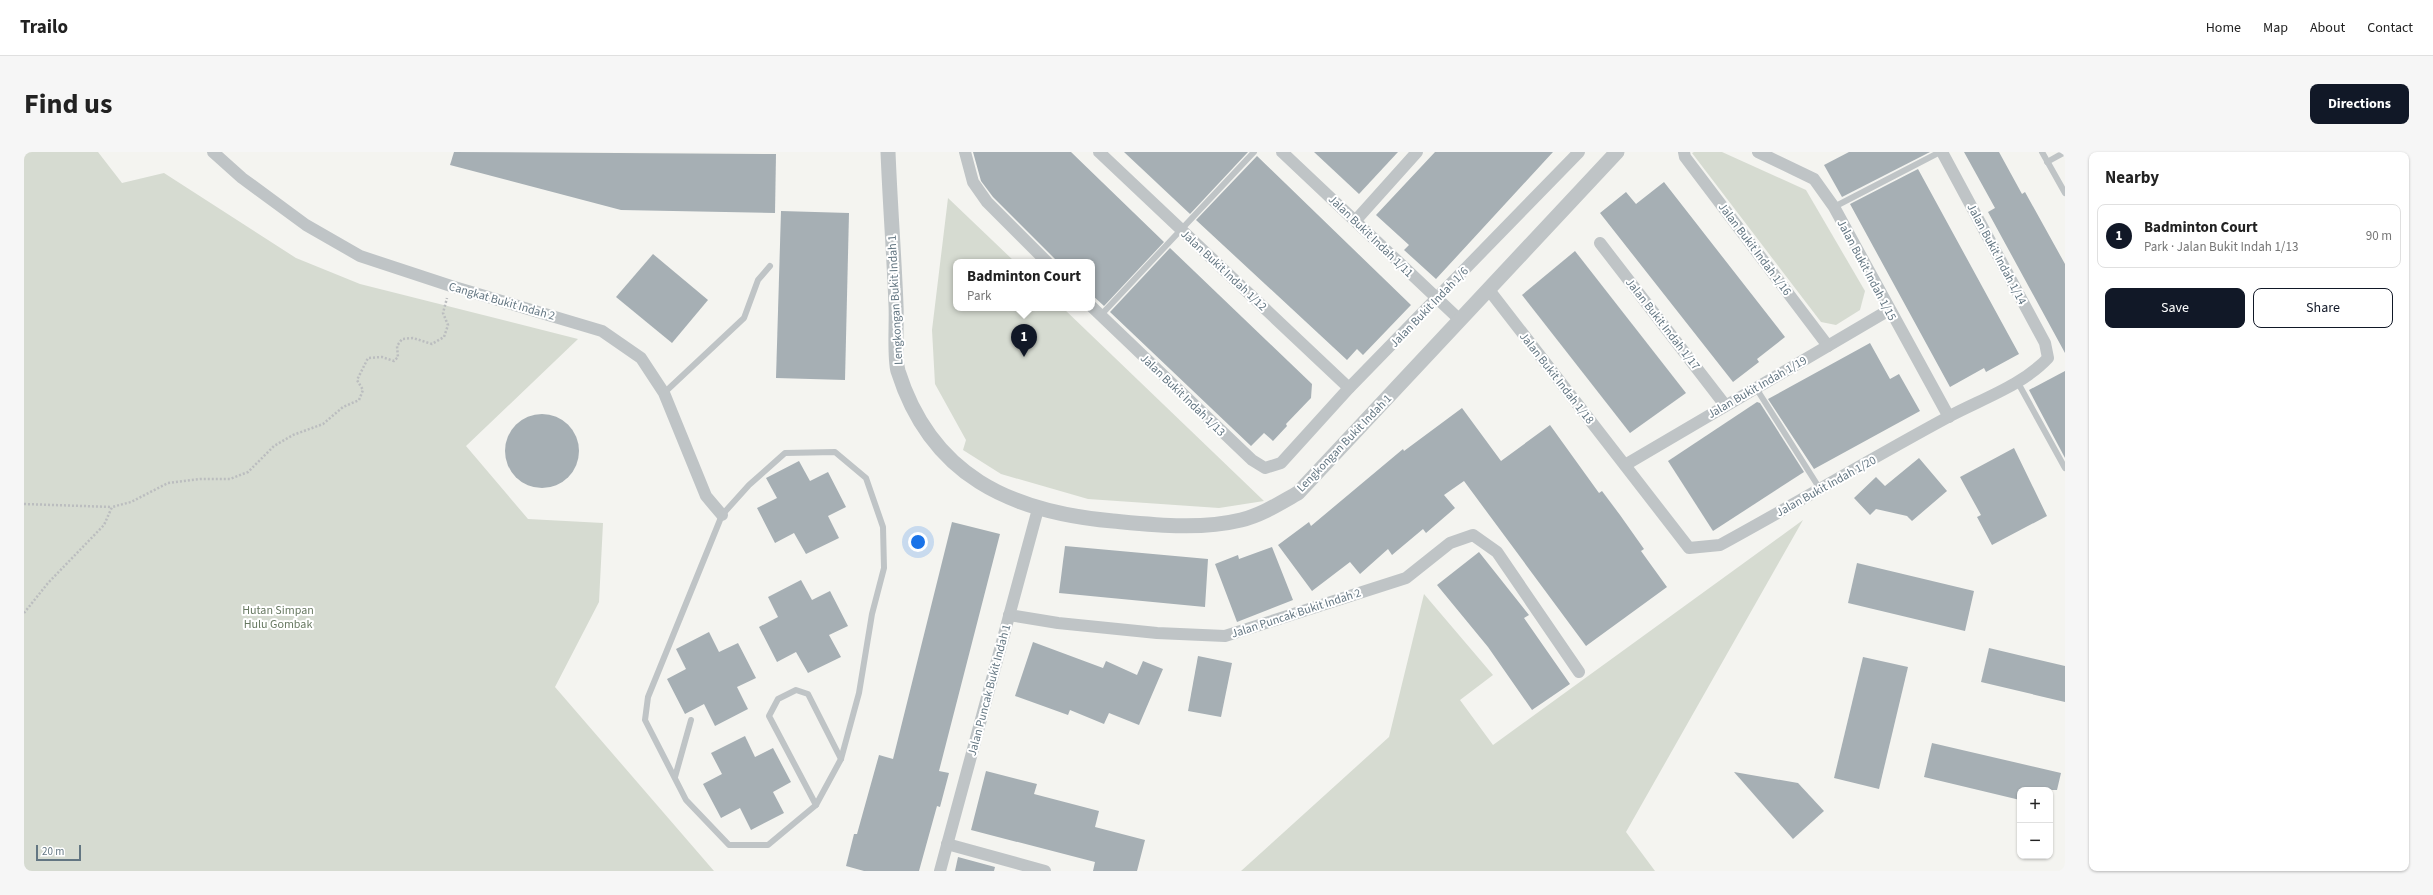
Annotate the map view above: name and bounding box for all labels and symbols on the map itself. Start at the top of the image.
street label: Jalan Bukit Indah 1/11 [1324,191,1417,281]
street label: Jalan Bukit Indah 1/16 [1714,199,1795,299]
street label: Jalan Bukit Indah 1/14 [1963,201,2030,308]
street label: Jalan Bukit Indah 1/15 [1833,217,1900,324]
street label: Jalan Bukit Indah 1/12 [1177,226,1271,315]
street label: Lengkongan Bukit Indah 1 [884,235,907,365]
street label: Jalan Bukit Indah 1/6 [1386,263,1472,351]
street label: Jalan Bukit Indah 1/17 [1621,275,1704,374]
street label: Cangkat Bukit Indah 2 [447,278,557,325]
pin: 1 [1011,324,1037,357]
street label: Jalan Bukit Indah 1/18 [1515,329,1598,428]
street label: Jalan Bukit Indah 1/13 [1136,350,1229,440]
street label: Jalan Bukit Indah 1/19 [1704,352,1810,423]
street label: Lengkongan Bukit Indah 1 [1293,391,1396,496]
street label: Jalan Bukit Indah 1/20 [1773,452,1879,521]
your location [908,532,928,552]
street label: Jalan Puncak Bukit Indah 2 [1229,584,1363,643]
park label: Hutan Simpan Hulu Gombak [242,602,314,633]
street label: Jalan Puncak Bukit Indah 1 [964,622,1015,758]
scale bar [36,843,81,862]

